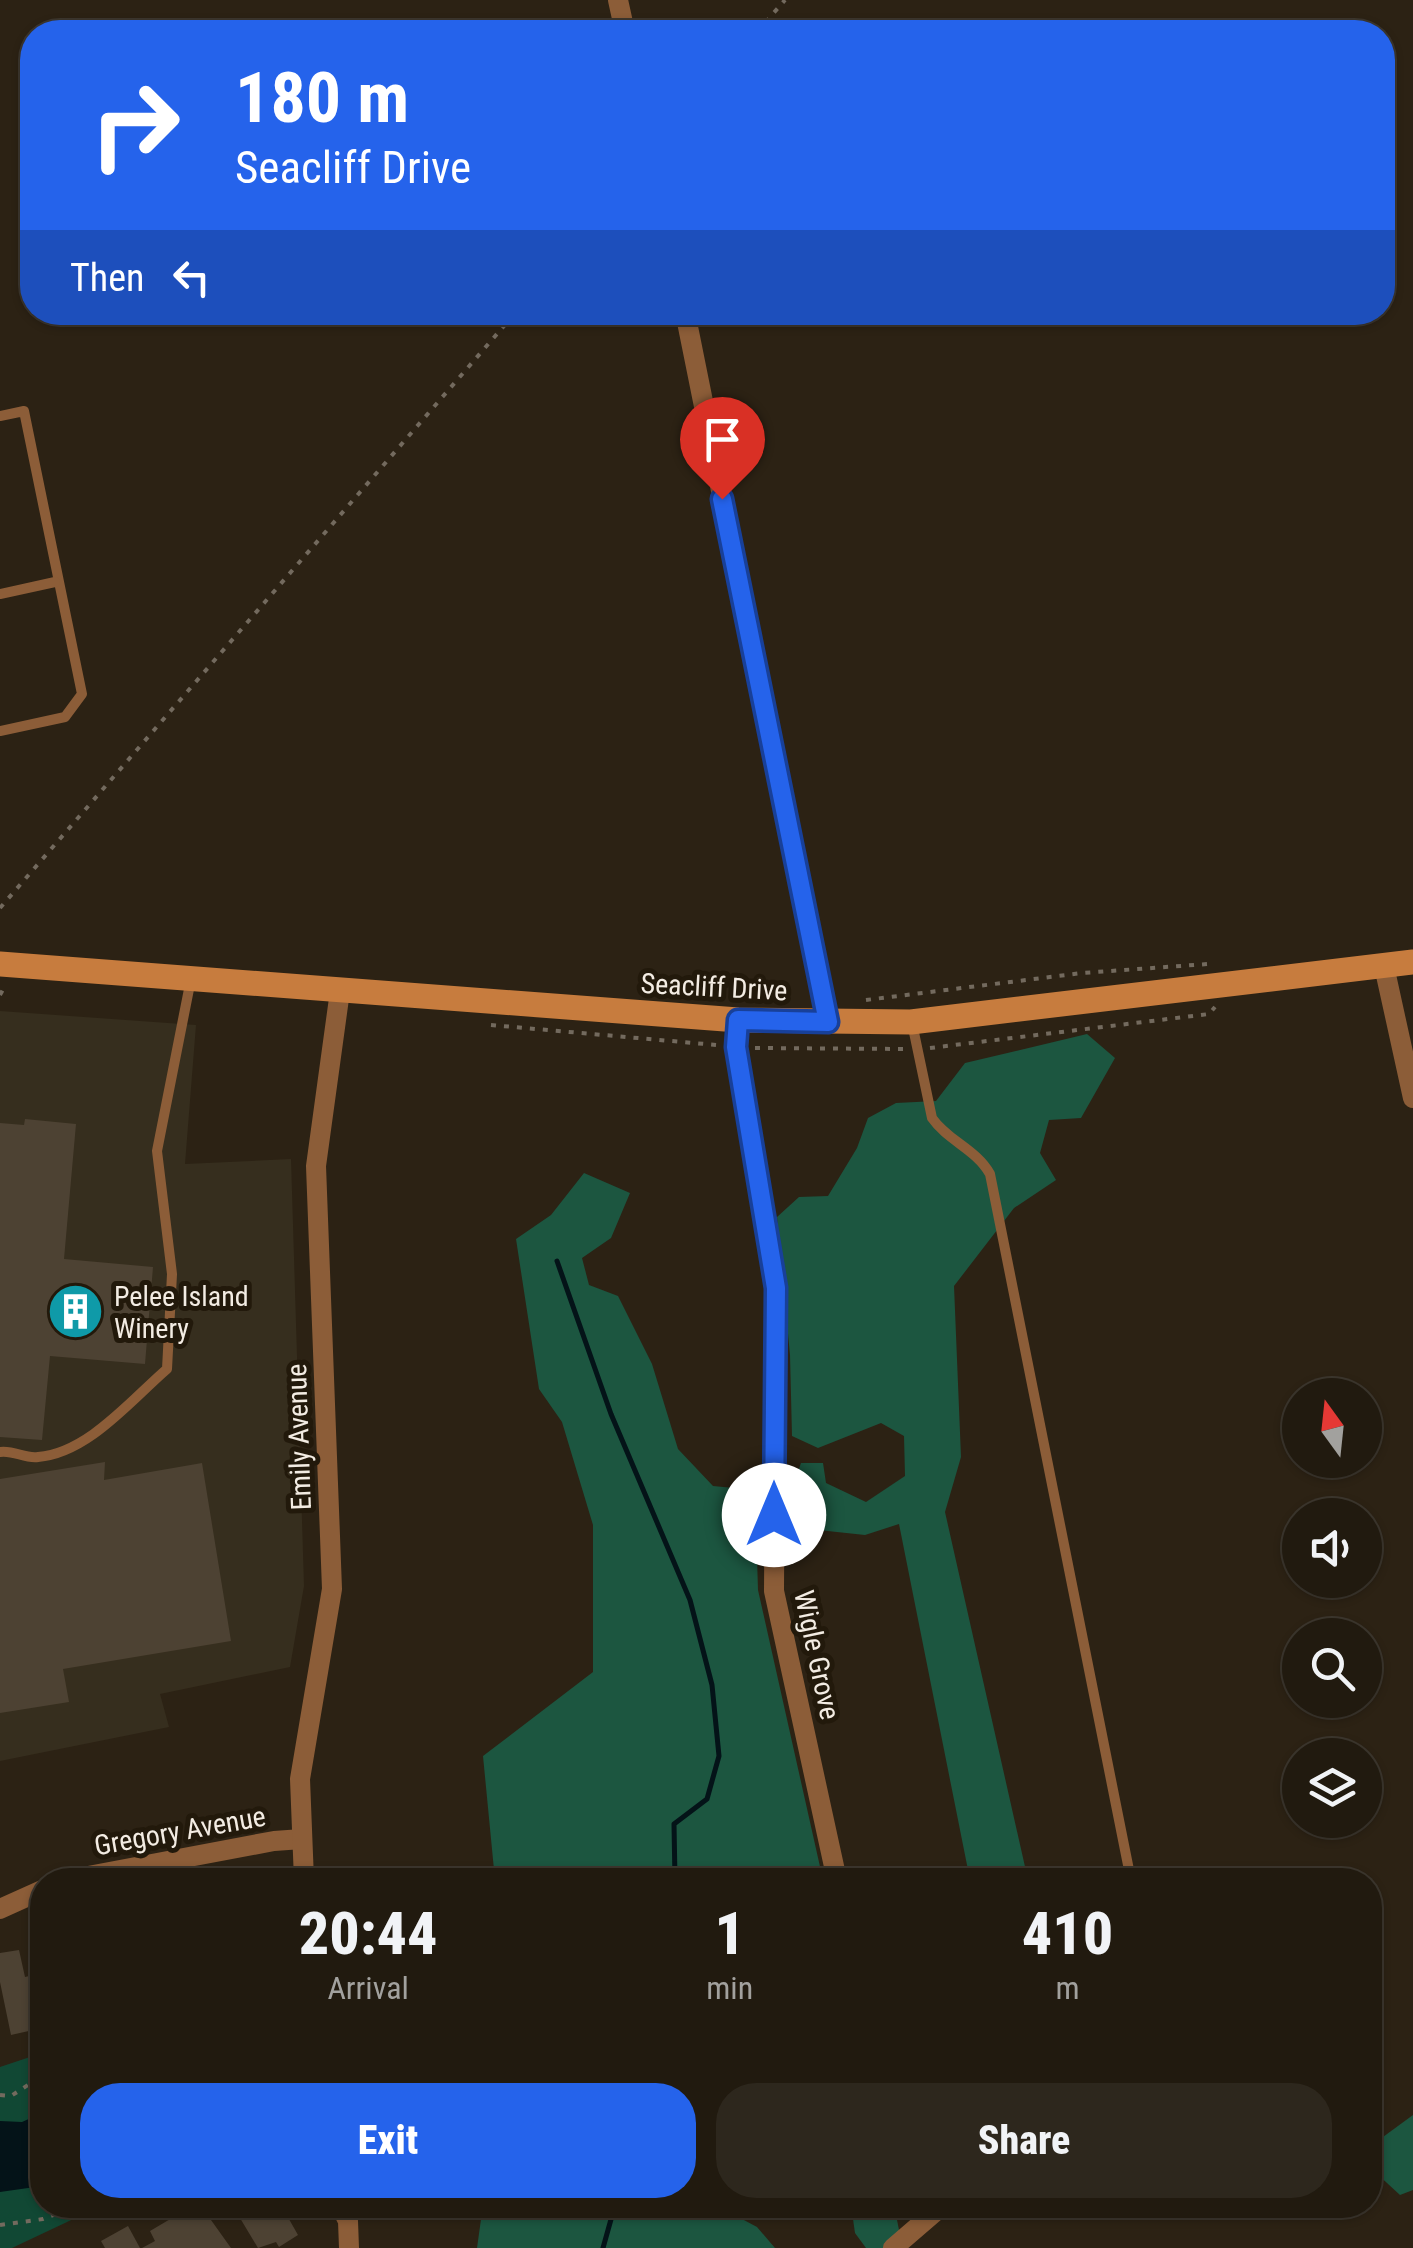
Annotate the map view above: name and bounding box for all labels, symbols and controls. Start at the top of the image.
text: 180 m [235,57,409,139]
icon: right [70,60,200,190]
text: Seacliff Drive [235,141,471,194]
icon: left [164,250,219,305]
text: Then [70,256,144,300]
pin [680,397,765,500]
icon: arrive [695,412,750,467]
street label: Seacliff Drive [640,967,788,1007]
place label: Pelee Island Winery [114,1280,249,1345]
building icon: Pelee Island Winery [45,1282,105,1342]
street label: Emily Avenue [280,1363,318,1511]
north arrow [1282,1378,1382,1478]
map controls [1282,1378,1382,1838]
position arrow [722,1463,826,1567]
button: sound [1282,1498,1382,1598]
street label: Wigle Grove [787,1587,847,1723]
button: search [1282,1618,1382,1718]
button: layers [1282,1738,1382,1838]
street label: Gregory Avenue [92,1800,268,1862]
text: 20:44 [299,1898,438,1969]
text: 1 [714,1898,745,1969]
text: 410 [1022,1898,1113,1969]
text: Arrival [327,1969,409,2007]
text: min [706,1969,753,2007]
text: m [1056,1969,1080,2007]
button: Exit [80,2083,696,2198]
button: Share [716,2083,1332,2198]

